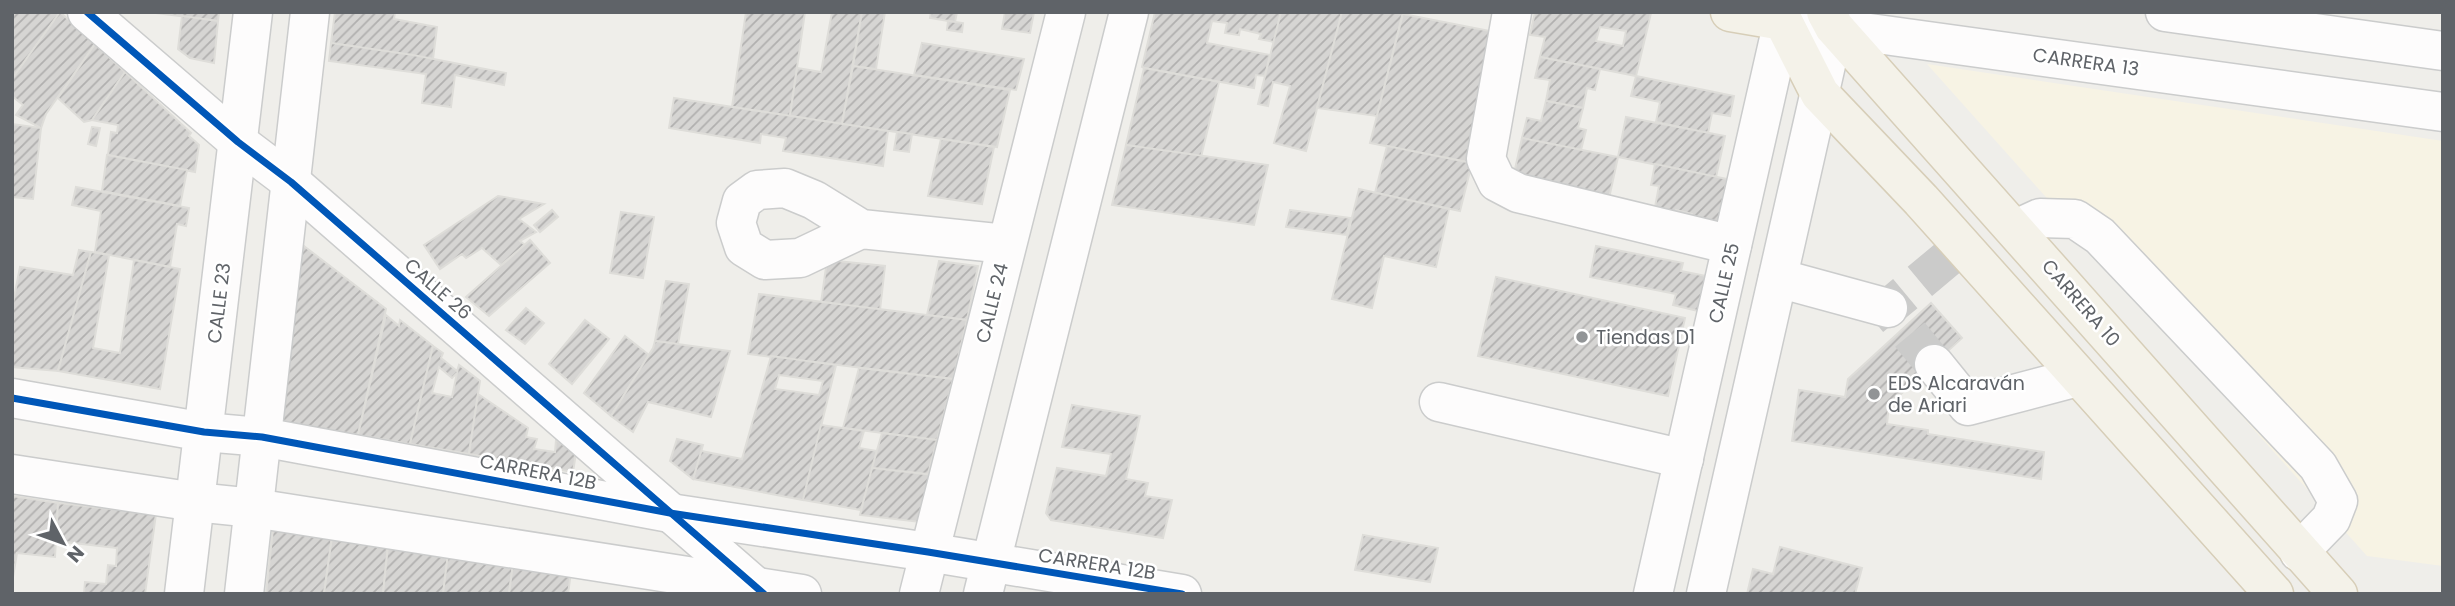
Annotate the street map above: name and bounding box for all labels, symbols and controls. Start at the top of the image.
street label: CARRERA 13 [2031,41,2141,83]
street label: CALLE 25 [1702,240,1746,326]
street label: CALLE 26 [398,252,478,326]
street label: CARRERA 10 [2035,253,2127,353]
street label: CALLE 24 [969,260,1015,346]
street label: CALLE 23 [201,261,237,345]
place label: Tiendas D1 [1596,324,1695,351]
marker: Tiendas D1 [1574,329,1590,345]
place label: EDS Alcaraván de Ariari [1888,370,2025,419]
marker: EDS Alcaraván de Ariari [1866,386,1882,402]
street label: CARRERA 12B [477,447,599,497]
north arrow [28,508,98,578]
text: N [61,540,90,568]
street label: CARRERA 12B [1036,541,1158,587]

